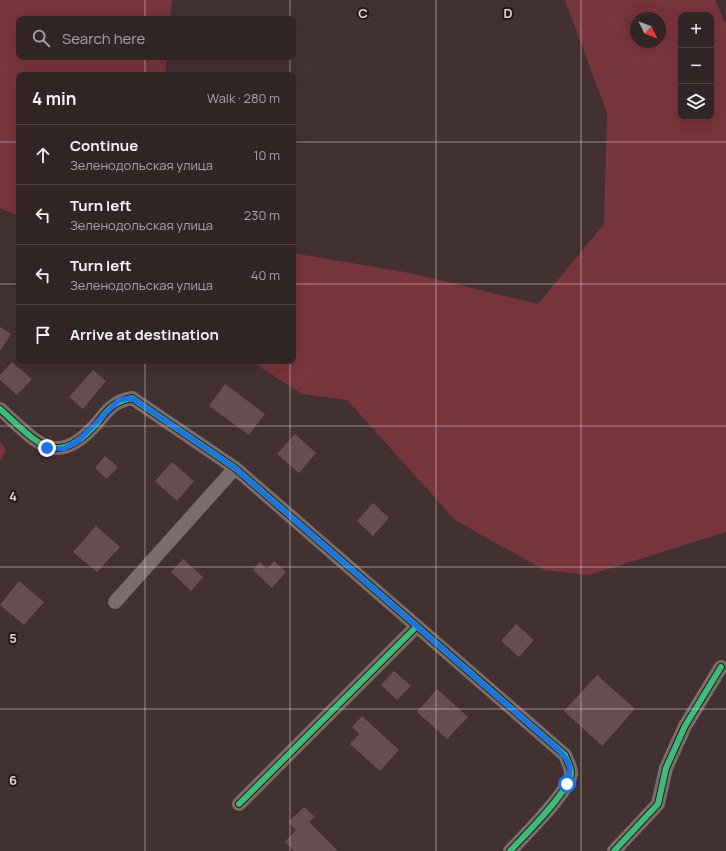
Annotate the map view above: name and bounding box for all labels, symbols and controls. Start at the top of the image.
text: C [358,4,368,22]
text: D [503,4,513,22]
north arrow [630,12,666,48]
map controls [678,12,714,120]
button: + [678,12,714,48]
search box [16,16,296,60]
icon: search [30,27,52,49]
text: Search here [62,28,145,49]
button: − [678,48,714,84]
button: layers [678,84,714,120]
text: 4 min [32,87,76,110]
text: Walk · 280 m [207,89,280,107]
text: Continue [70,135,138,156]
icon: ahead [32,144,54,166]
text: 10 m [253,146,280,164]
text: Зеленодольская улица [70,156,213,174]
text: Turn left [70,195,132,216]
icon: left [32,204,54,226]
text: 230 m [244,206,280,224]
text: Зеленодольская улица [70,216,213,234]
text: Turn left [70,255,132,276]
icon: left [32,264,54,286]
text: 40 m [251,266,280,284]
text: Зеленодольская улица [70,276,213,294]
icon: arrive [32,324,54,346]
text: Arrive at destination [70,324,219,345]
route end [38,439,56,457]
text: 4 [9,487,17,505]
text: 5 [9,629,17,647]
text: 6 [9,771,17,789]
route start [558,775,576,793]

